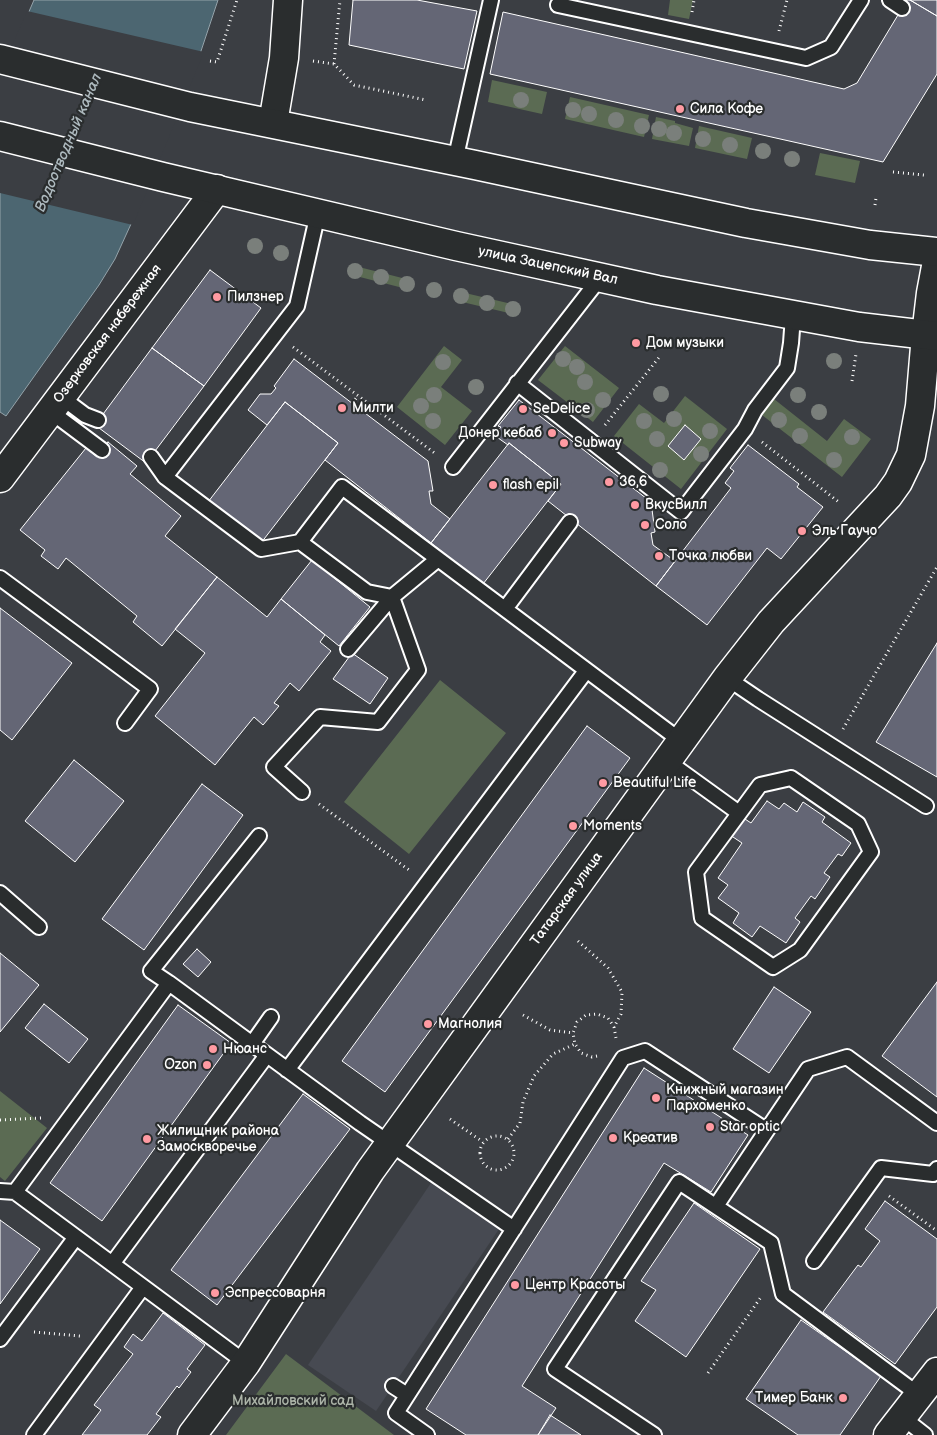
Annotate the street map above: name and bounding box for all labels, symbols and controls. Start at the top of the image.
water label: Водоотводный канал [32,71,106,215]
place label: Сила Кофе [690,101,763,117]
marker: Сила Кофе [674,103,686,115]
street label: улица Зацепский Вал [477,243,619,289]
street label: Озерковская набережная [50,261,166,407]
place label: Пилзнер [227,289,284,305]
marker: Пилзнер [211,291,223,303]
place label: Дом музыки [646,335,724,351]
marker: Дом музыки [630,337,642,349]
place label: Милти [352,400,394,416]
place label: SeDelice [533,401,590,417]
marker: Милти [336,402,348,414]
marker: SeDelice [517,403,529,415]
place label: Донер кебаб [459,425,542,441]
marker: Донер кебаб [546,427,558,439]
place label: Subway [574,435,622,451]
marker: Subway [558,437,570,449]
place label: 36,6 [619,474,647,490]
marker: 36,6 [603,476,615,488]
place label: flash epil [503,477,559,493]
marker: flash epil [487,479,499,491]
place label: ВкусВилл [645,497,707,513]
marker: ВкусВилл [629,499,641,511]
place label: Соло [655,517,687,533]
marker: Соло [639,519,651,531]
place label: Эль Гаучо [812,523,877,539]
marker: Эль Гаучо [796,525,808,537]
place label: Точка любви [669,548,752,564]
marker: Точка любви [653,550,665,562]
place label: Beautiful Life [613,775,696,791]
marker: Beautiful Life [597,777,609,789]
place label: Moments [583,818,642,834]
marker: Moments [567,820,579,832]
street label: Татарская улица [527,849,607,949]
place label: Магнолия [438,1016,502,1032]
marker: Магнолия [422,1018,434,1030]
place label: Нюанс [223,1041,267,1057]
marker: Нюанс [207,1043,219,1055]
place label: Ozon [164,1057,197,1073]
marker: Ozon [201,1059,213,1071]
place label: Книжный магазин Пархоменко [666,1082,784,1114]
marker: Книжный магазин Пархоменко [650,1092,662,1104]
place label: Star optic [720,1119,780,1135]
marker: Star optic [704,1121,716,1133]
place label: Жилищник района Замоскворечье [157,1123,279,1156]
place label: Креатив [623,1130,678,1146]
marker: Креатив [607,1132,619,1144]
marker: Жилищник района Замоскворечье [141,1133,153,1145]
place label: Центр Красоты [525,1277,625,1293]
marker: Центр Красоты [509,1279,521,1291]
place label: Эспрессоварня [225,1285,325,1301]
marker: Эспрессоварня [209,1287,221,1299]
place label: Тимер Банк [755,1390,833,1406]
marker: Тимер Банк [837,1392,849,1404]
park label: Михайловский сад [232,1393,354,1409]

